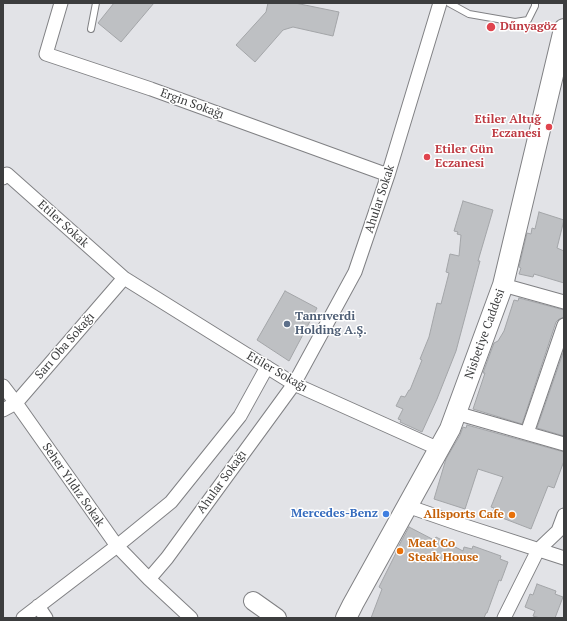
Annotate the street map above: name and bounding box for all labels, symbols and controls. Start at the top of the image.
place label: Dűnyagöz [500,20,557,34]
marker: Dűnyagöz [485,21,497,33]
street label: Ergin Sokağı [158,86,226,122]
place label: Etiler Altuğ Eczanesi [474,113,541,141]
marker: Etiler Altuğ Eczanesi [544,122,554,132]
place label: Etiler Gün Eczanesi [435,143,494,171]
marker: Etiler Gün Eczanesi [422,152,432,162]
street label: Ahular Sokak [362,163,398,235]
street label: Etiler Sokak [35,197,91,251]
street label: Nisbetiye Caddesi [462,287,508,381]
street label: Sarı Oba Sokağı [32,310,98,382]
place label: Tanrıverdi Holding A.Ş. [295,310,367,338]
marker: Tanrıverdi Holding A.Ş. [282,319,292,329]
street label: Etiler Sokağı [244,349,310,395]
street label: Seher Yıldız Sokak [39,440,107,530]
street label: Ahular Sokağı [194,448,250,516]
place label: Mercedes-Benz [291,507,378,521]
place label: Allsports Cafe [424,508,504,522]
marker: Mercedes-Benz [381,509,391,519]
marker: Allsports Cafe [507,510,517,520]
place label: Meat Co Steak House [408,537,479,565]
marker: Meat Co Steak House [395,546,405,556]

